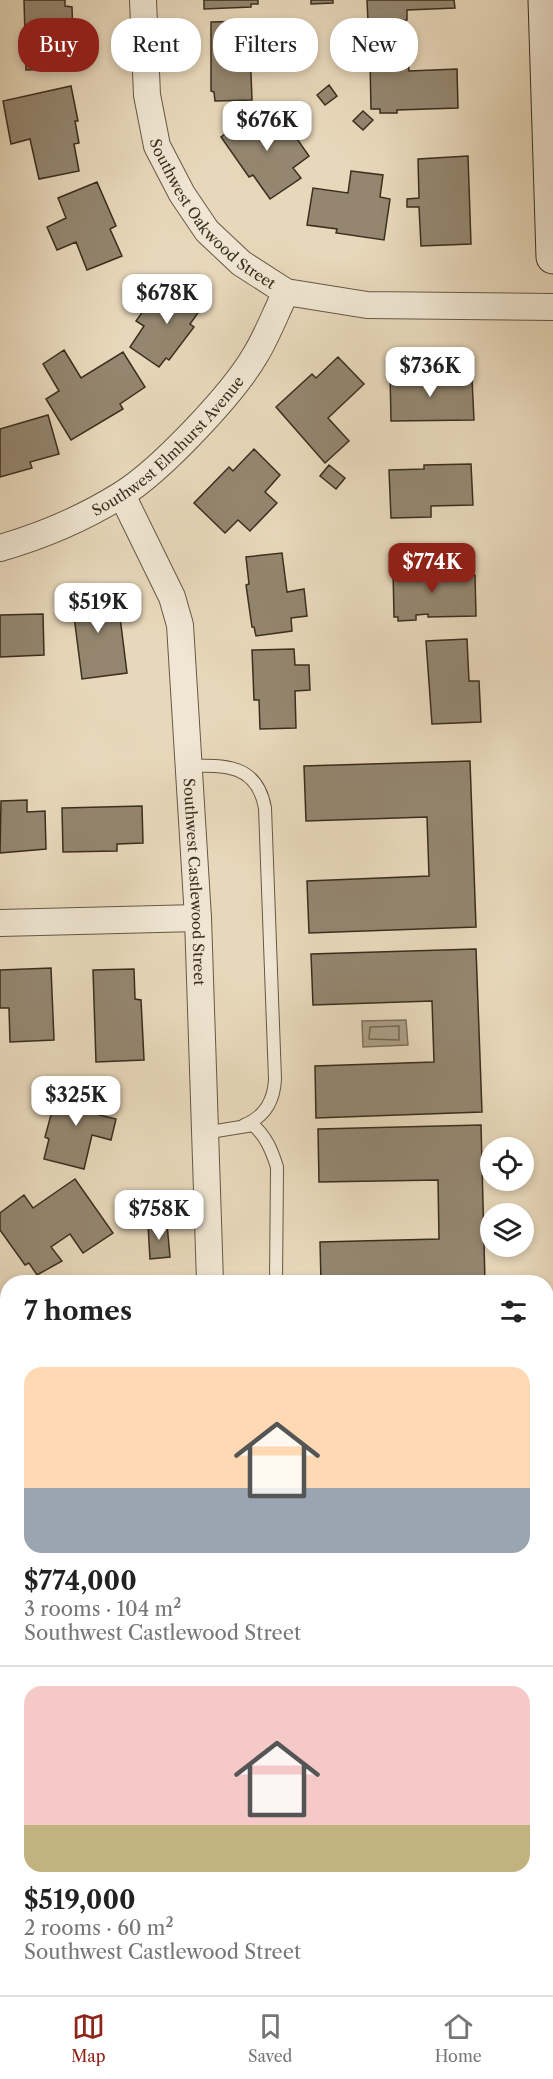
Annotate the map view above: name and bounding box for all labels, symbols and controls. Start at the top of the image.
chip: Buy [18,18,99,72]
chip: Rent [111,18,201,72]
chip: Filters [213,18,318,72]
chip: New [330,18,418,72]
pin: $676K [225,101,309,152]
text: $676K [237,108,297,132]
street label: Southwest Oakwood Street [146,137,280,293]
pin: $678K [125,274,209,325]
text: $678K [136,281,198,305]
pin: $736K [388,347,472,398]
text: $736K [400,354,460,378]
street label: Southwest Elmhurst Avenue [88,372,247,520]
pin: $774K [390,543,474,594]
text: $774K [402,550,462,574]
pin: $519K [56,583,140,634]
text: $519K [68,590,128,614]
street label: Southwest Castlewood Street [180,777,210,987]
pin: $325K [34,1076,118,1127]
text: $325K [45,1083,107,1107]
map controls [480,1137,534,1257]
button: locate [480,1137,534,1191]
pin: $758K [117,1190,201,1241]
text: $758K [129,1197,189,1221]
button: layers [480,1203,534,1257]
text: 7 homes [24,1295,132,1327]
icon: filters [497,1295,530,1328]
icon: home [223,1406,331,1514]
text: $774,000 [24,1565,137,1597]
text: 3 rooms · 104 m² [24,1597,181,1621]
text: Southwest Castlewood Street [24,1621,301,1645]
icon: home [223,1725,331,1833]
text: $519,000 [24,1884,136,1916]
text: 2 rooms · 60 m² [24,1916,174,1940]
text: Southwest Castlewood Street [24,1940,301,1964]
tab: Map [71,2010,106,2066]
tab: Saved [248,2010,292,2066]
tab: Home [435,2010,482,2066]

